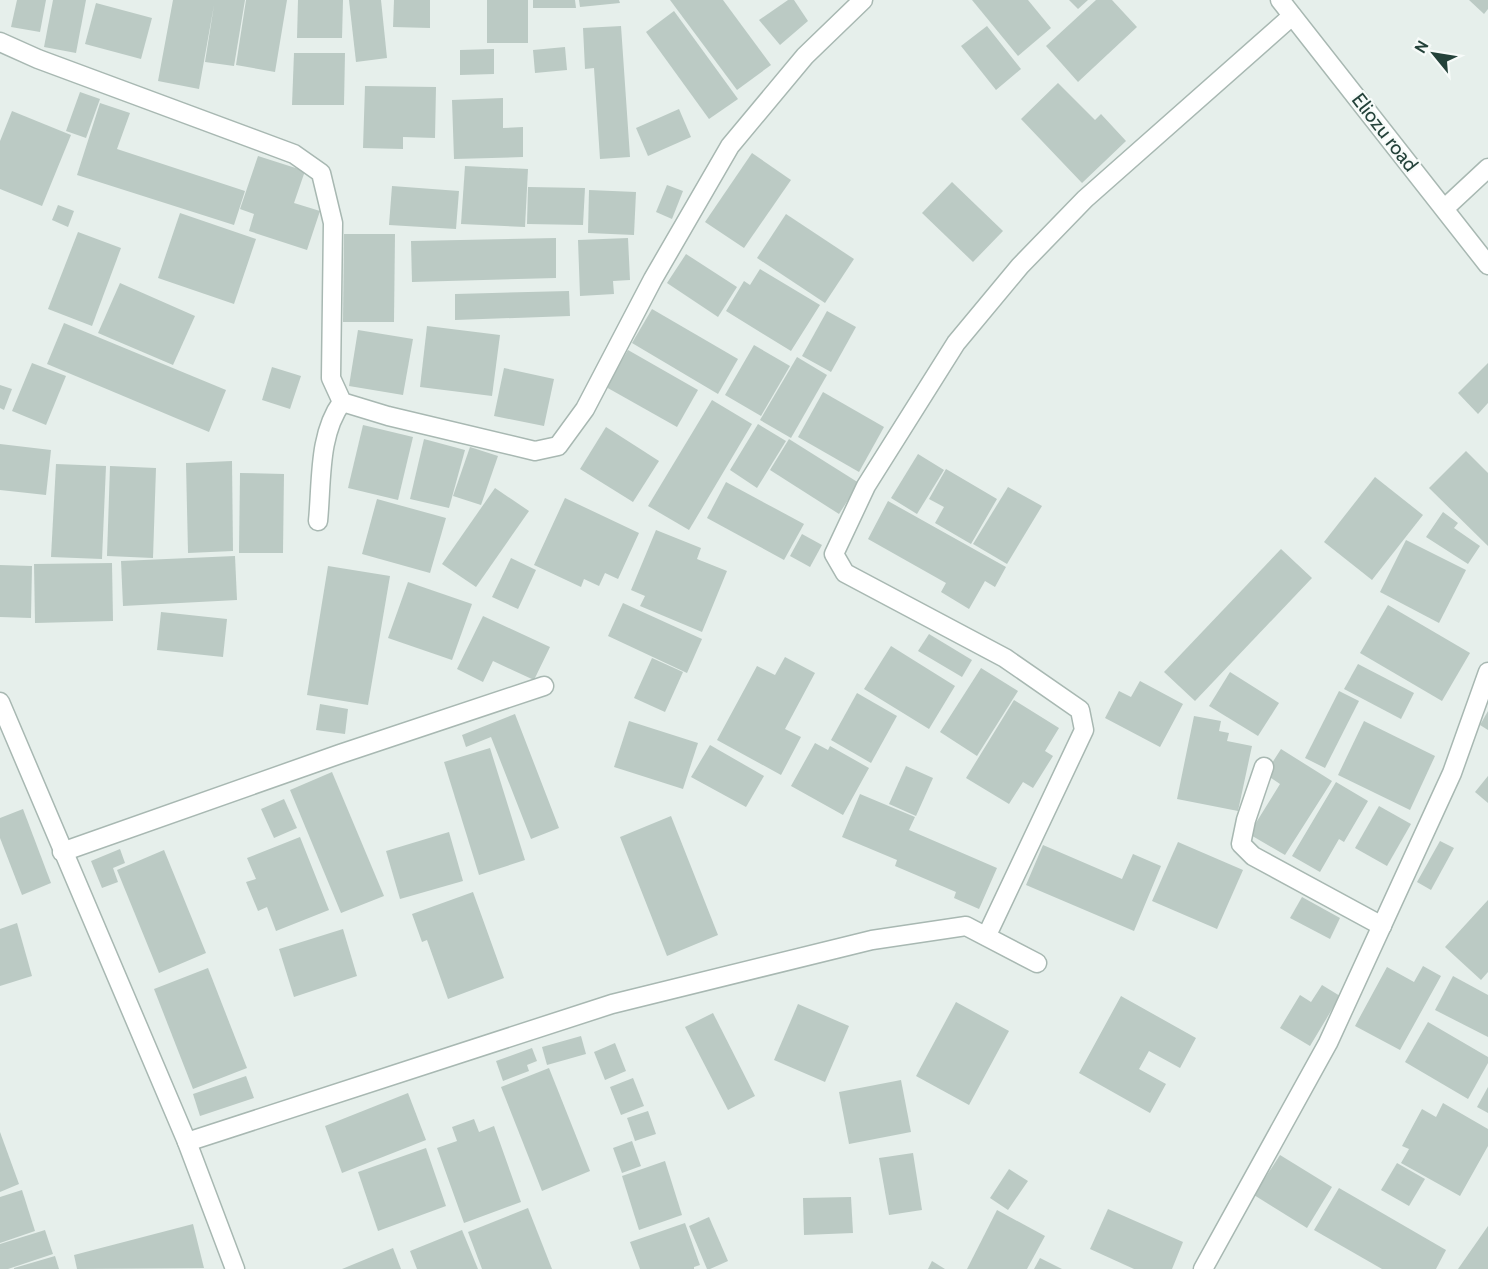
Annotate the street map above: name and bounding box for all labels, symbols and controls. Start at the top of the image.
north arrow [1404,24,1464,84]
text: N [1410,37,1432,56]
street label: Eliozu road [1347,88,1423,176]

